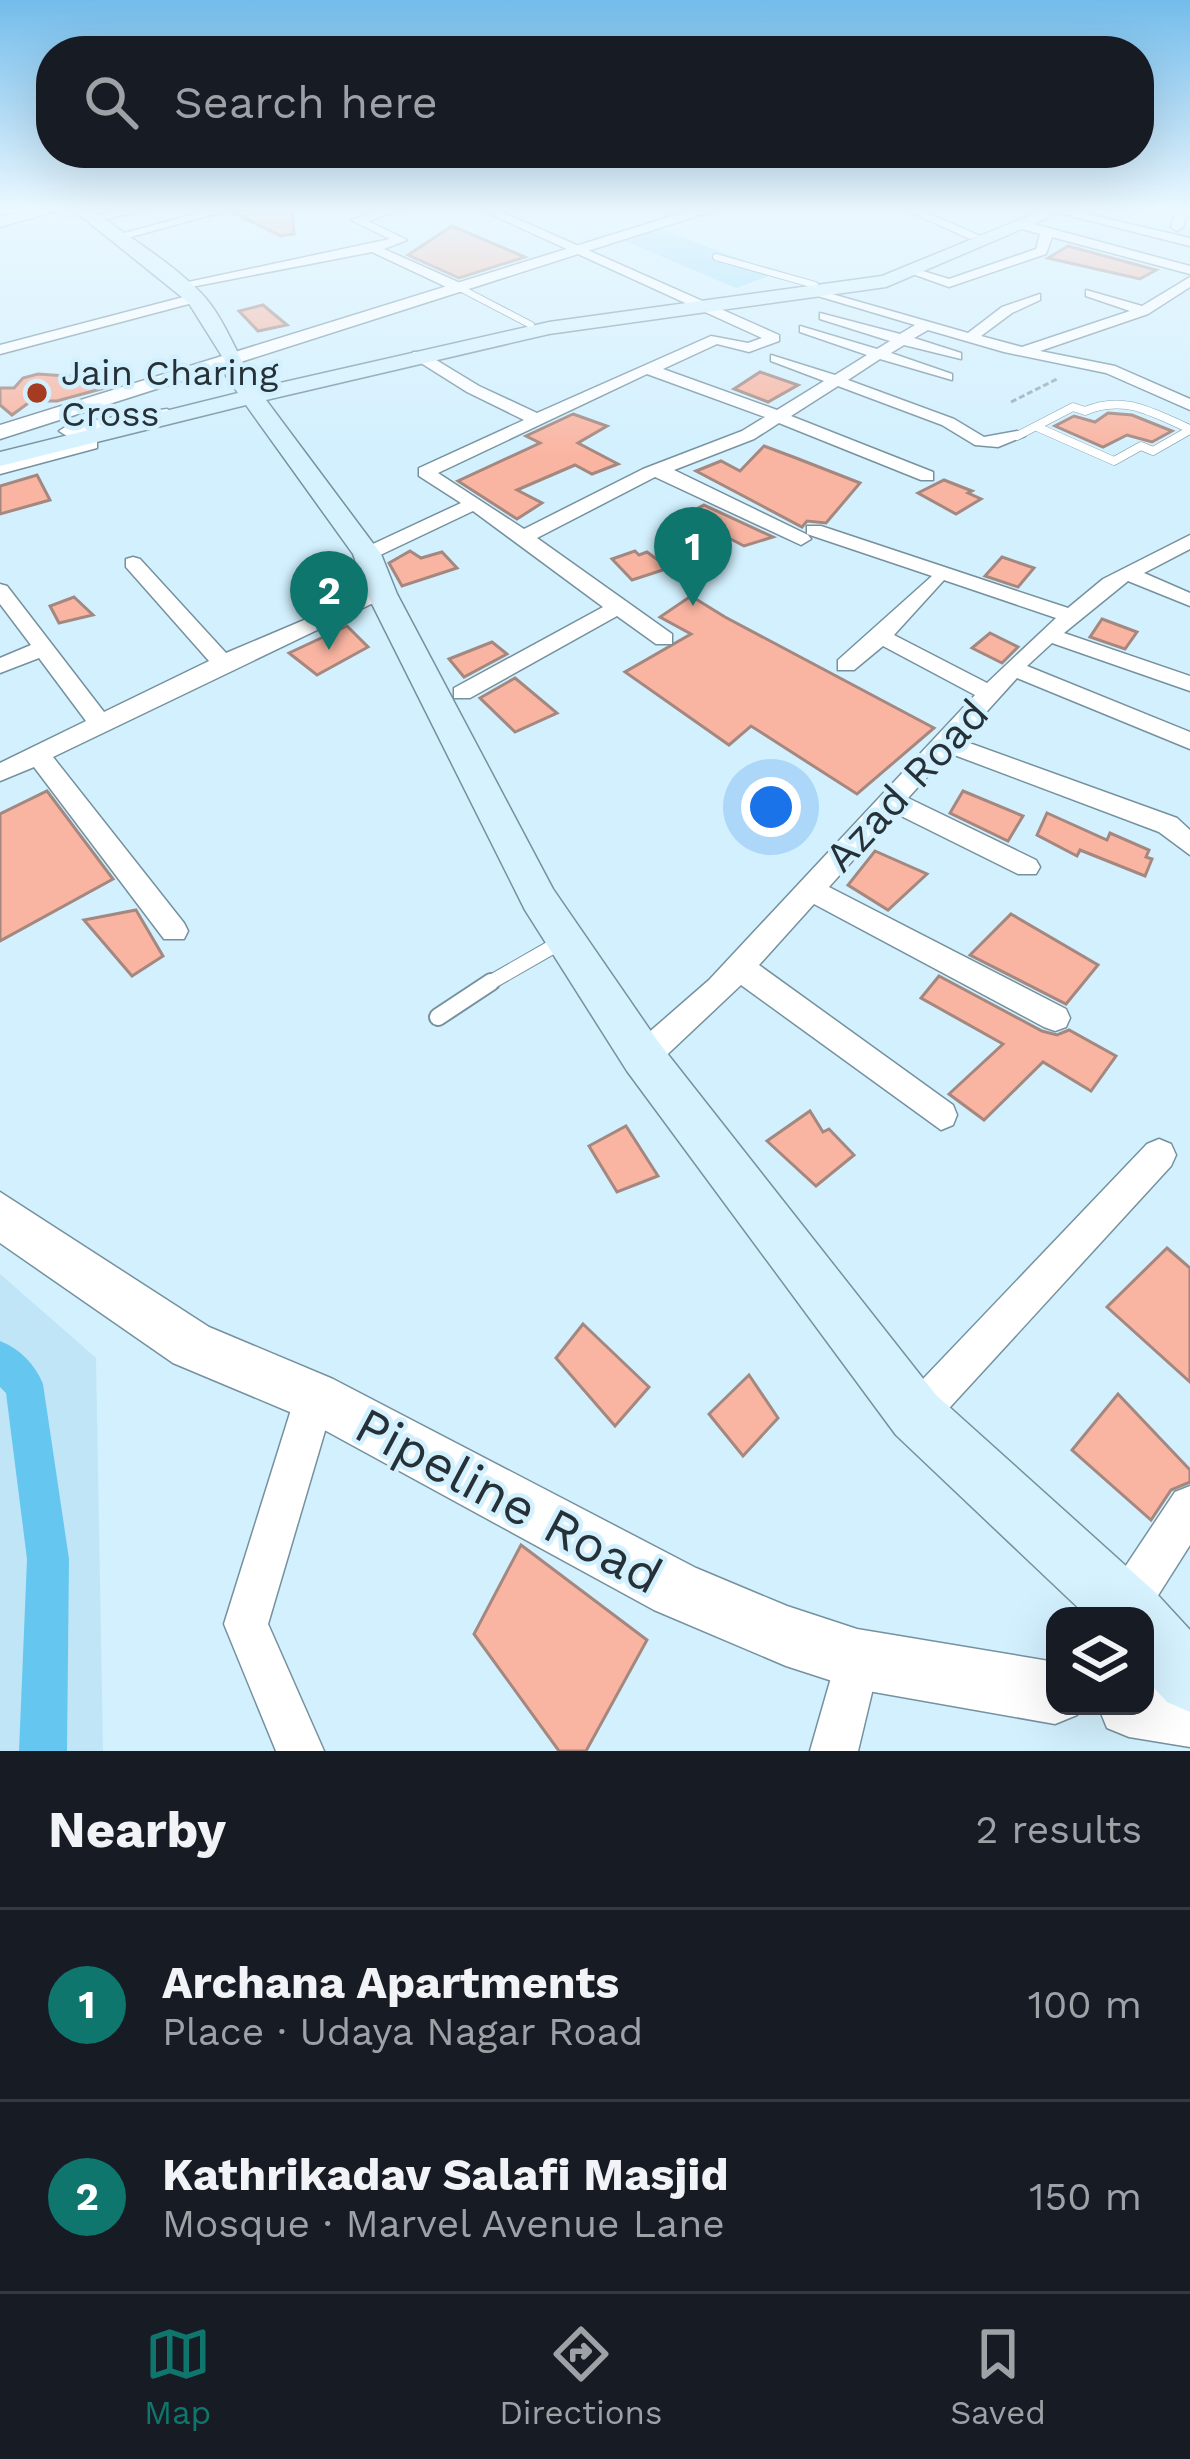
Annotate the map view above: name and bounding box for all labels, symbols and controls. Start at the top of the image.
search box [36,36,1154,168]
icon: search [78,69,144,135]
text: Search here [174,76,438,129]
place label: Jain Charing Cross [61,352,279,435]
marker: Jain Charing Cross [24,380,50,406]
pin: 1 [654,507,732,606]
pin: 2 [290,551,368,650]
street label: Azad Road [814,689,998,881]
your location [741,777,801,837]
street label: Pipeline Road [346,1395,672,1606]
map controls [1046,1607,1154,1715]
button: layers [1046,1607,1154,1715]
text: Nearby [48,1800,226,1859]
text: 2 results [976,1807,1142,1852]
text: Archana Apartments [162,1956,619,2009]
text: 1 [79,1982,95,2027]
text: 100 m [1028,1982,1142,2027]
text: Place · Udaya Nagar Road [162,2009,643,2054]
text: Kathrikadav Salafi Masjid [162,2148,729,2201]
text: 2 [75,2174,99,2219]
text: 150 m [1029,2174,1142,2219]
text: Mosque · Marvel Avenue Lane [162,2201,725,2246]
tab: Map [144,2321,211,2432]
tab: Directions [499,2321,662,2432]
tab: Saved [950,2321,1046,2432]

